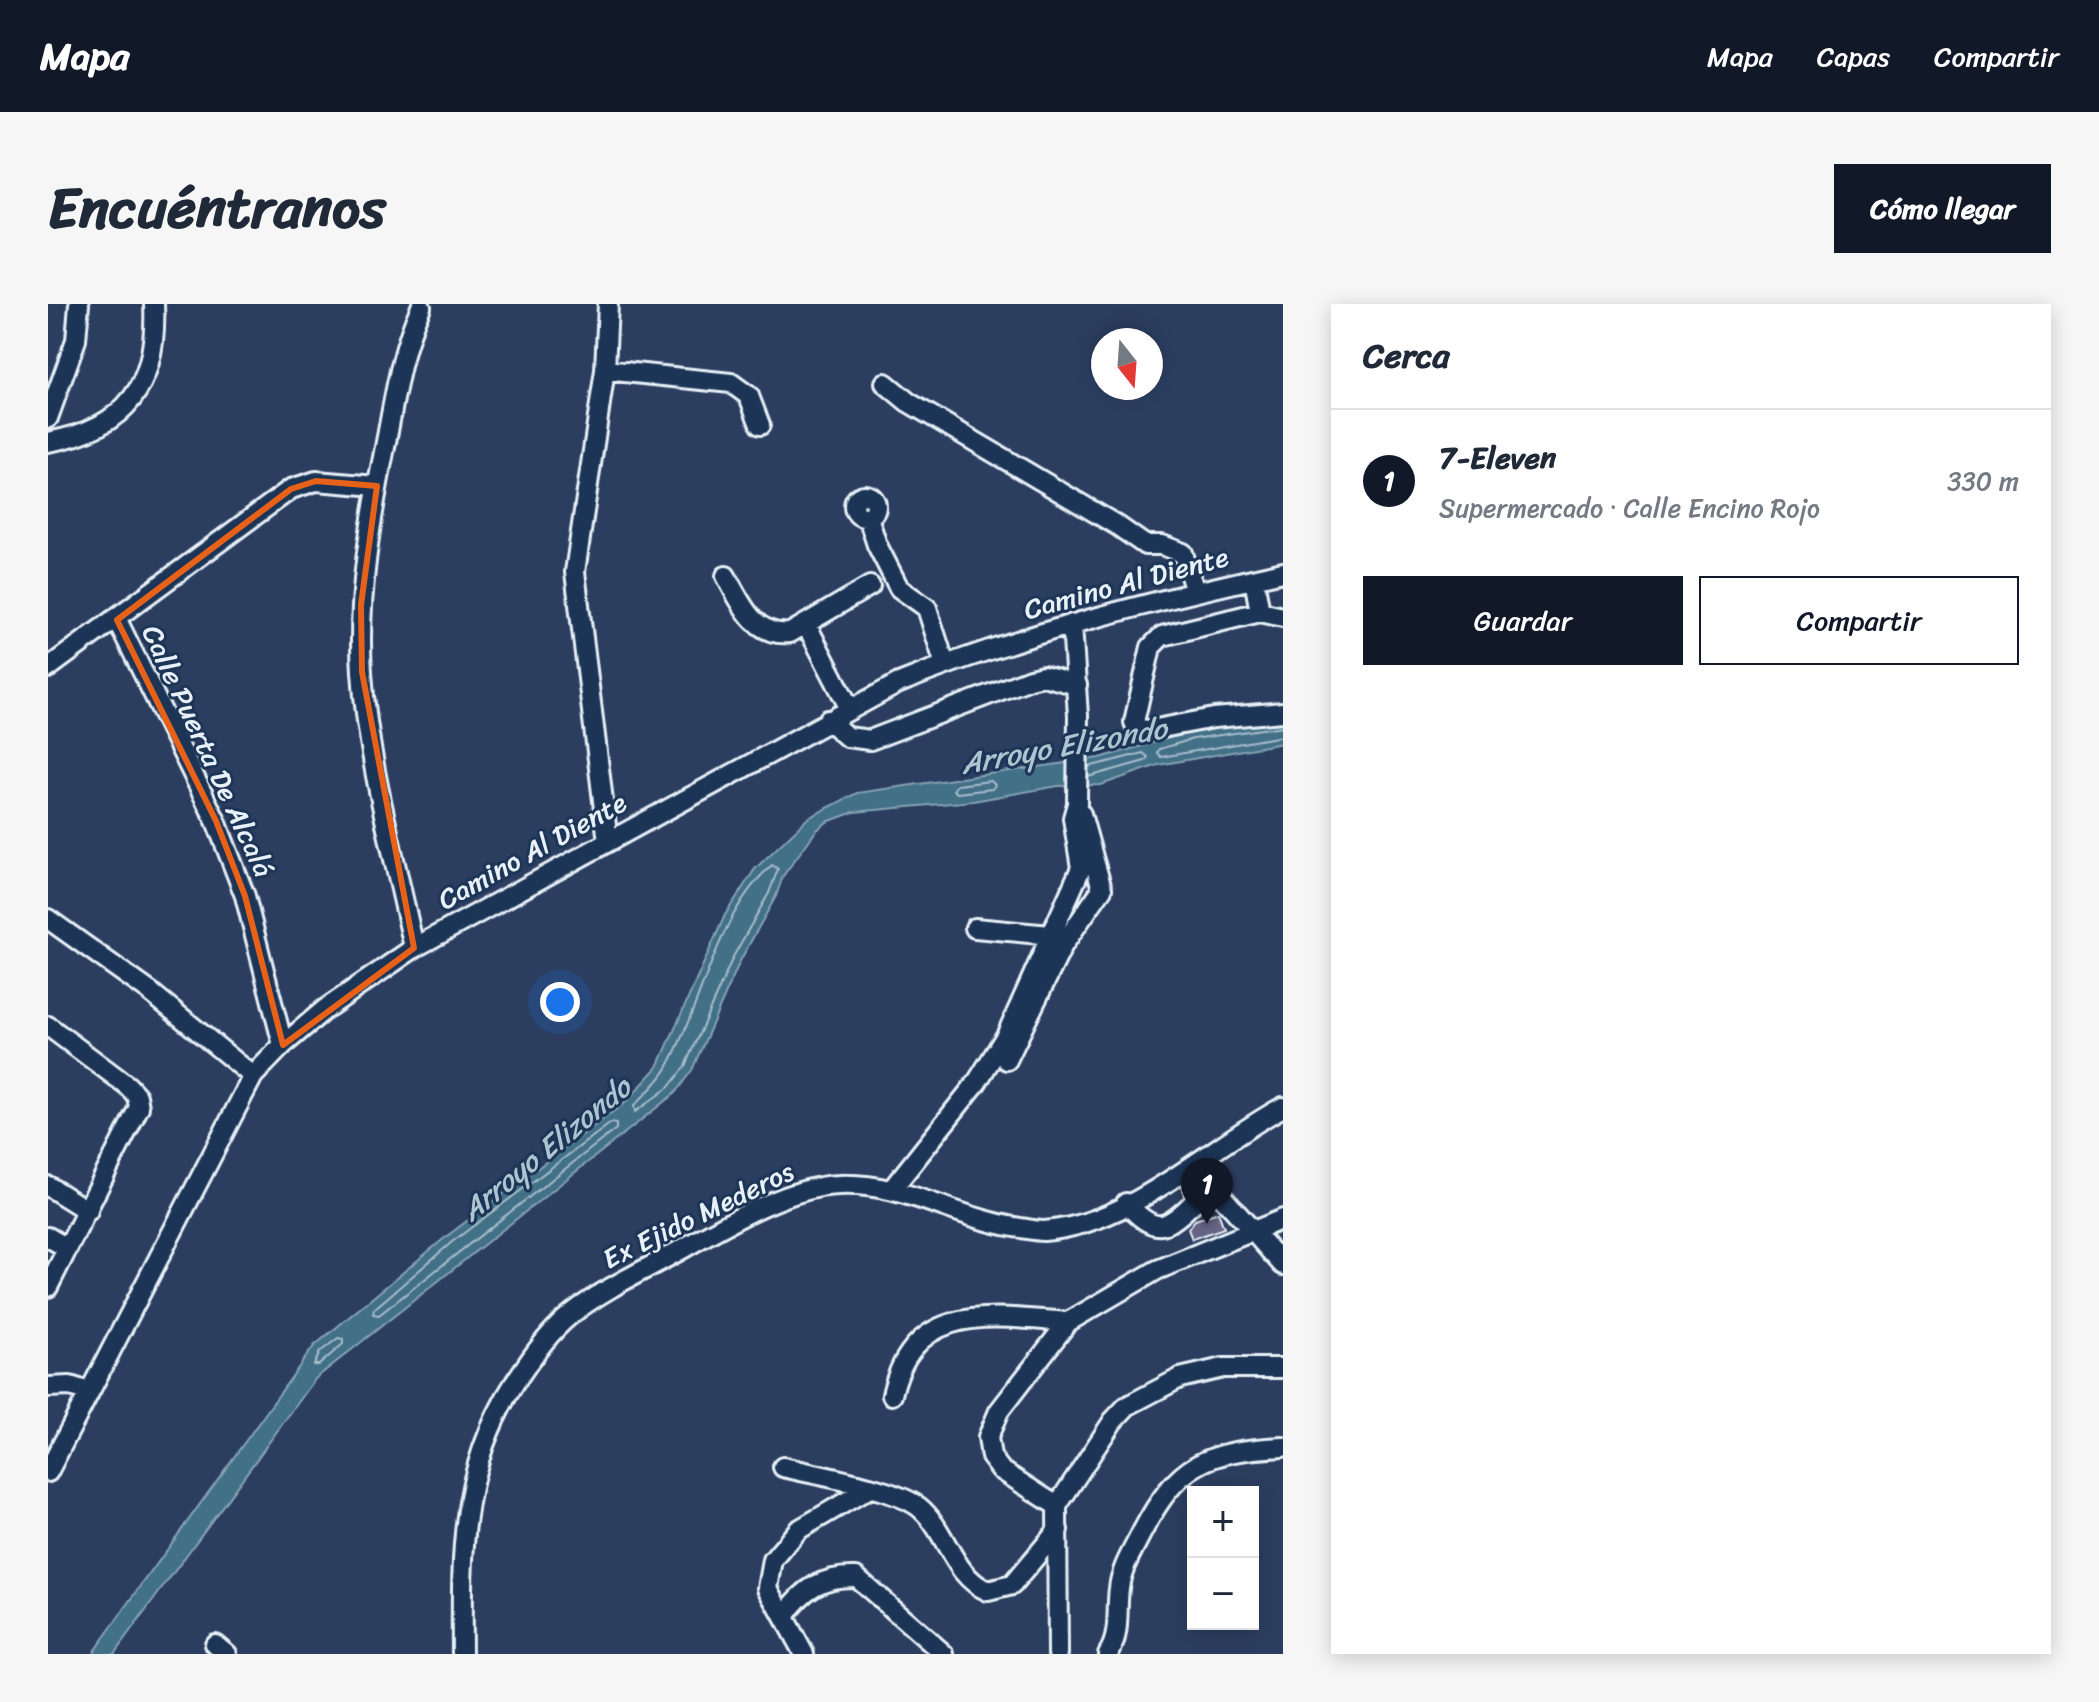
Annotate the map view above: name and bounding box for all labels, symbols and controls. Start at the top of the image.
text: Mapa [40,23,129,90]
text: Mapa [1707,32,1773,81]
text: Capas [1817,32,1890,81]
text: Compartir [1934,32,2059,81]
text: Encuéntranos [48,159,386,258]
button: Cómo llegar [1834,164,2051,253]
text: Cerca [1363,326,1450,386]
north arrow [1091,328,1163,400]
text: 7-Eleven [1439,431,1556,485]
text: 1 [1383,458,1395,504]
text: 330 m [1947,458,2019,504]
text: Supermercado · Calle Encino Rojo [1439,485,1820,531]
street label: Camino Al Diente [1018,532,1234,634]
button: Guardar [1363,576,1683,665]
button: Compartir [1699,576,2019,665]
street label: Calle Puerta De Alcalá [128,616,288,886]
water label: Arroyo Elizondo [956,701,1173,791]
street label: Camino Al Diente [428,779,636,923]
your location [540,982,580,1022]
water label: Arroyo Elizondo [447,1061,645,1236]
street label: Ex Ejido Mederos [594,1147,803,1283]
pin: 1 [1181,1158,1233,1224]
map controls [1187,1486,1259,1630]
button: + [1187,1486,1259,1558]
button: − [1187,1558,1259,1630]

